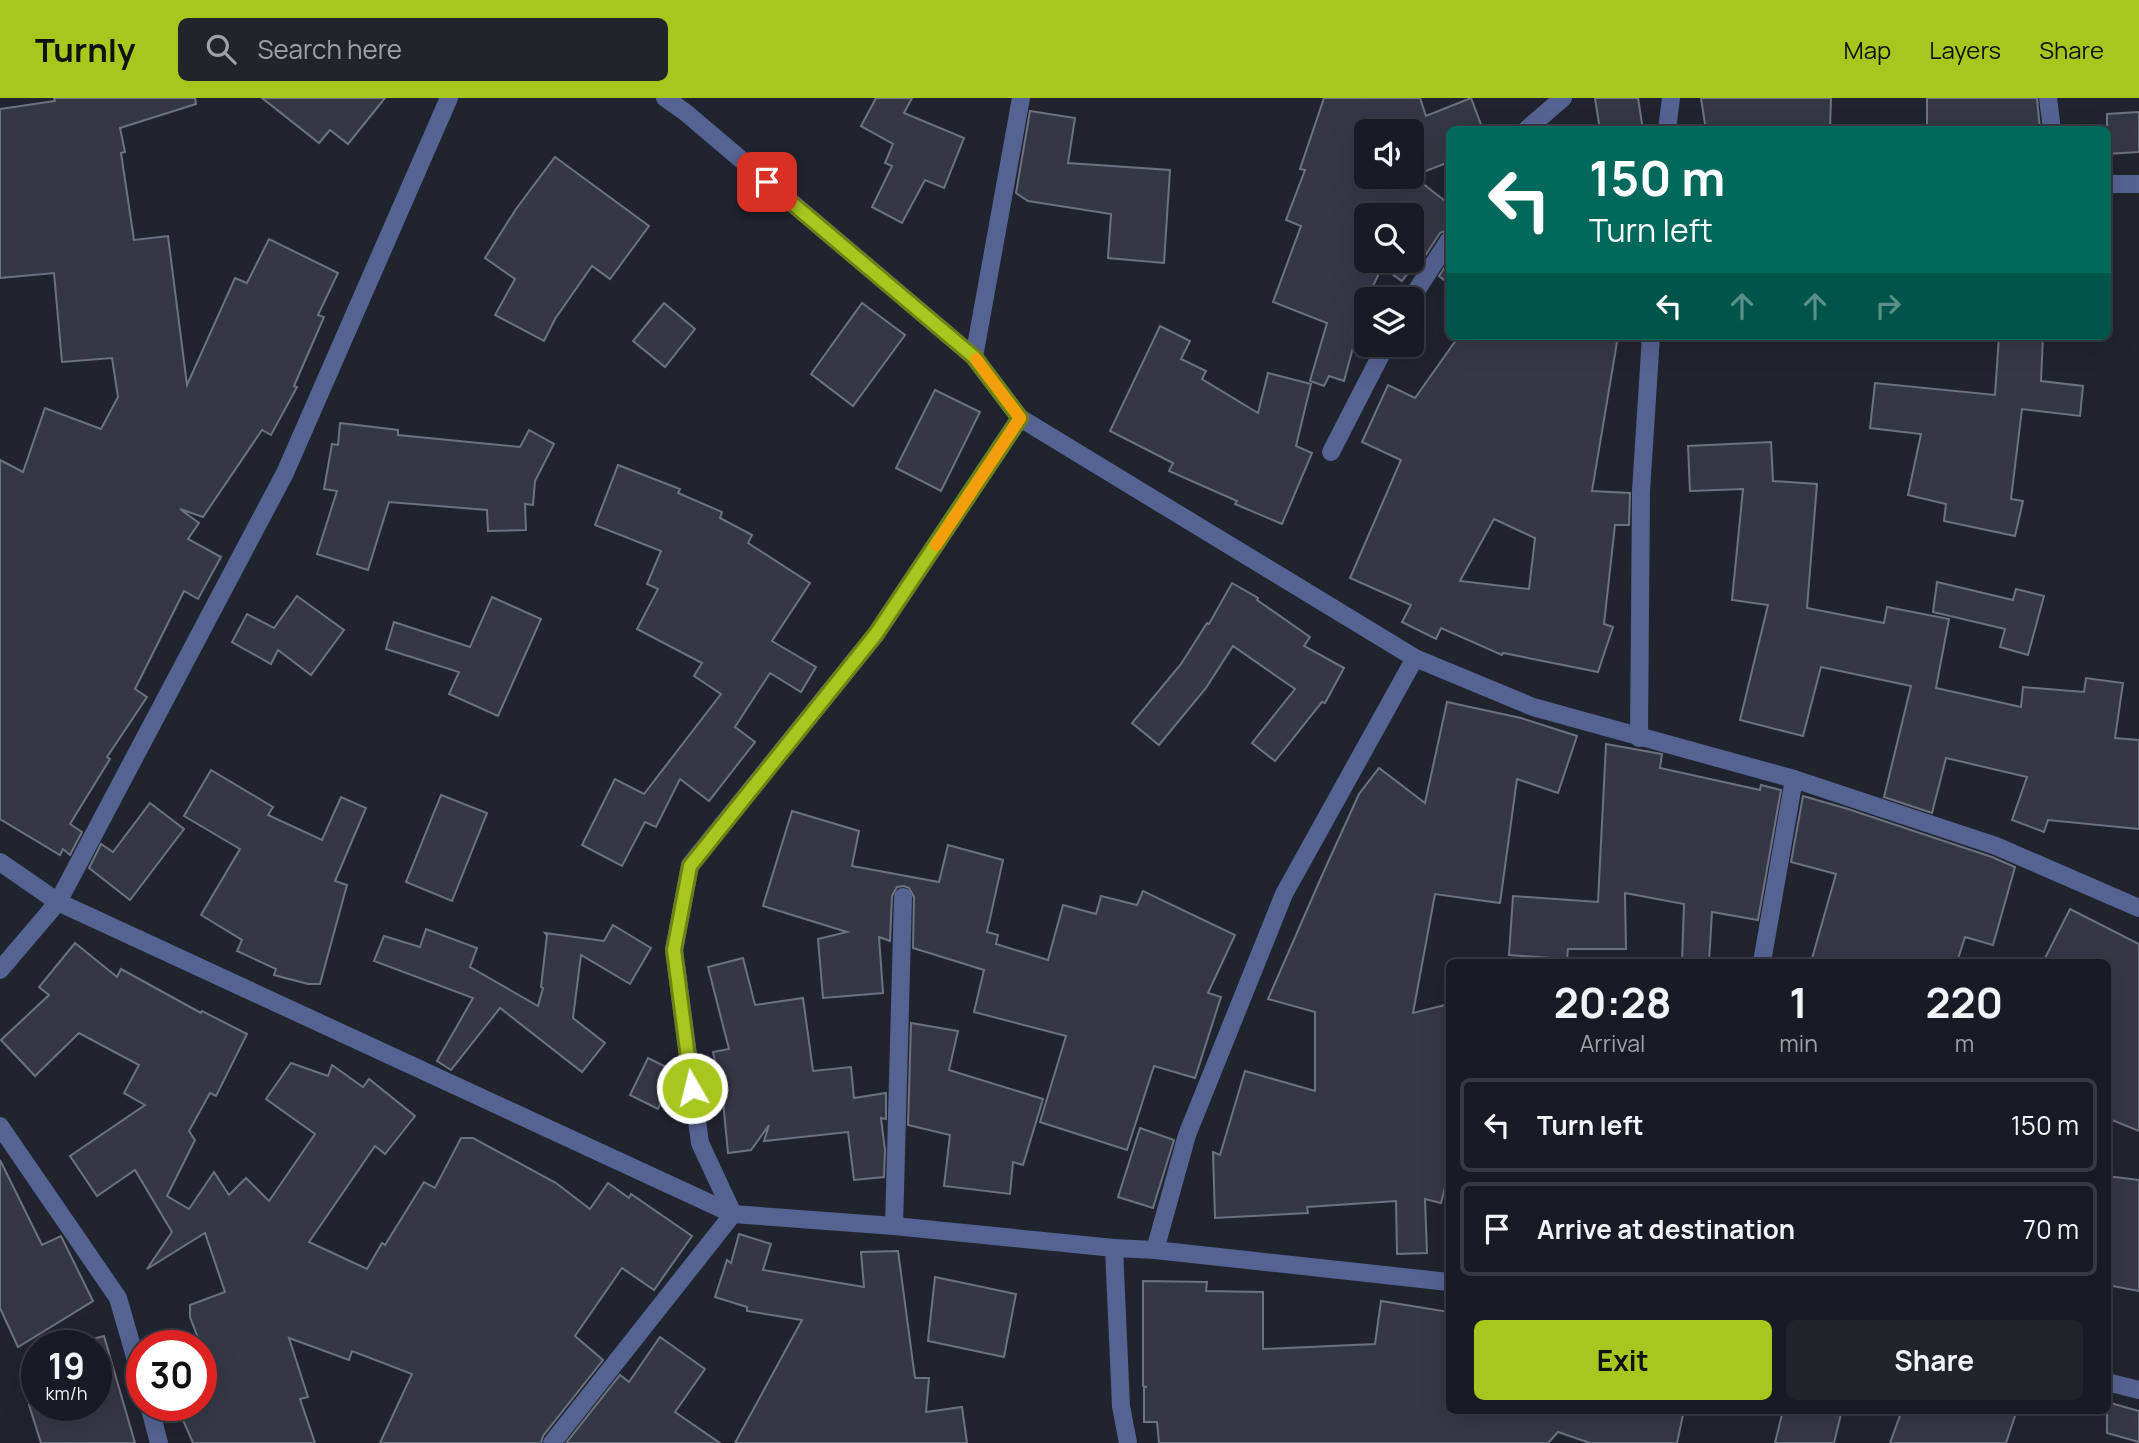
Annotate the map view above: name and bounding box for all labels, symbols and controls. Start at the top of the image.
search box [178,18,668,81]
text: Turnly [35,27,136,72]
icon: search [202,30,240,68]
text: Search here [258,31,402,67]
text: Map [1844,33,1891,66]
text: Layers [1929,33,2001,66]
text: Share [2039,33,2104,66]
map controls [1354,119,1424,357]
button: sound [1354,119,1424,189]
text: 150 m [1589,144,1725,211]
pin [737,152,797,212]
icon: left [1474,154,1565,245]
icon: arrive [748,163,786,201]
button: search [1354,203,1424,273]
text: Turn left [1589,208,1713,252]
button: layers [1354,287,1424,357]
icon: left [1650,287,1688,325]
icon: ahead [1723,287,1761,325]
icon: ahead [1796,287,1834,325]
icon: right [1869,287,1907,325]
text: 20:28 [1554,973,1672,1031]
text: 1 [1789,973,1808,1031]
text: 220 [1926,973,2003,1031]
text: Arrival [1580,1027,1645,1059]
text: min [1779,1027,1818,1059]
text: m [1955,1027,1974,1059]
position arrow [655,1051,729,1125]
icon: left [1478,1106,1516,1144]
text: Turn left [1537,1107,1644,1143]
text: 150 m [2011,1107,2079,1143]
icon: arrive [1478,1210,1516,1248]
text: Arrive at destination [1537,1211,1795,1247]
text: 70 m [2023,1211,2079,1247]
button: Exit [1474,1320,1772,1400]
button: Share [1786,1320,2083,1400]
speed limit sign: 30 [126,1330,217,1421]
text: 19 [48,1342,85,1390]
text: km/h [46,1381,87,1405]

